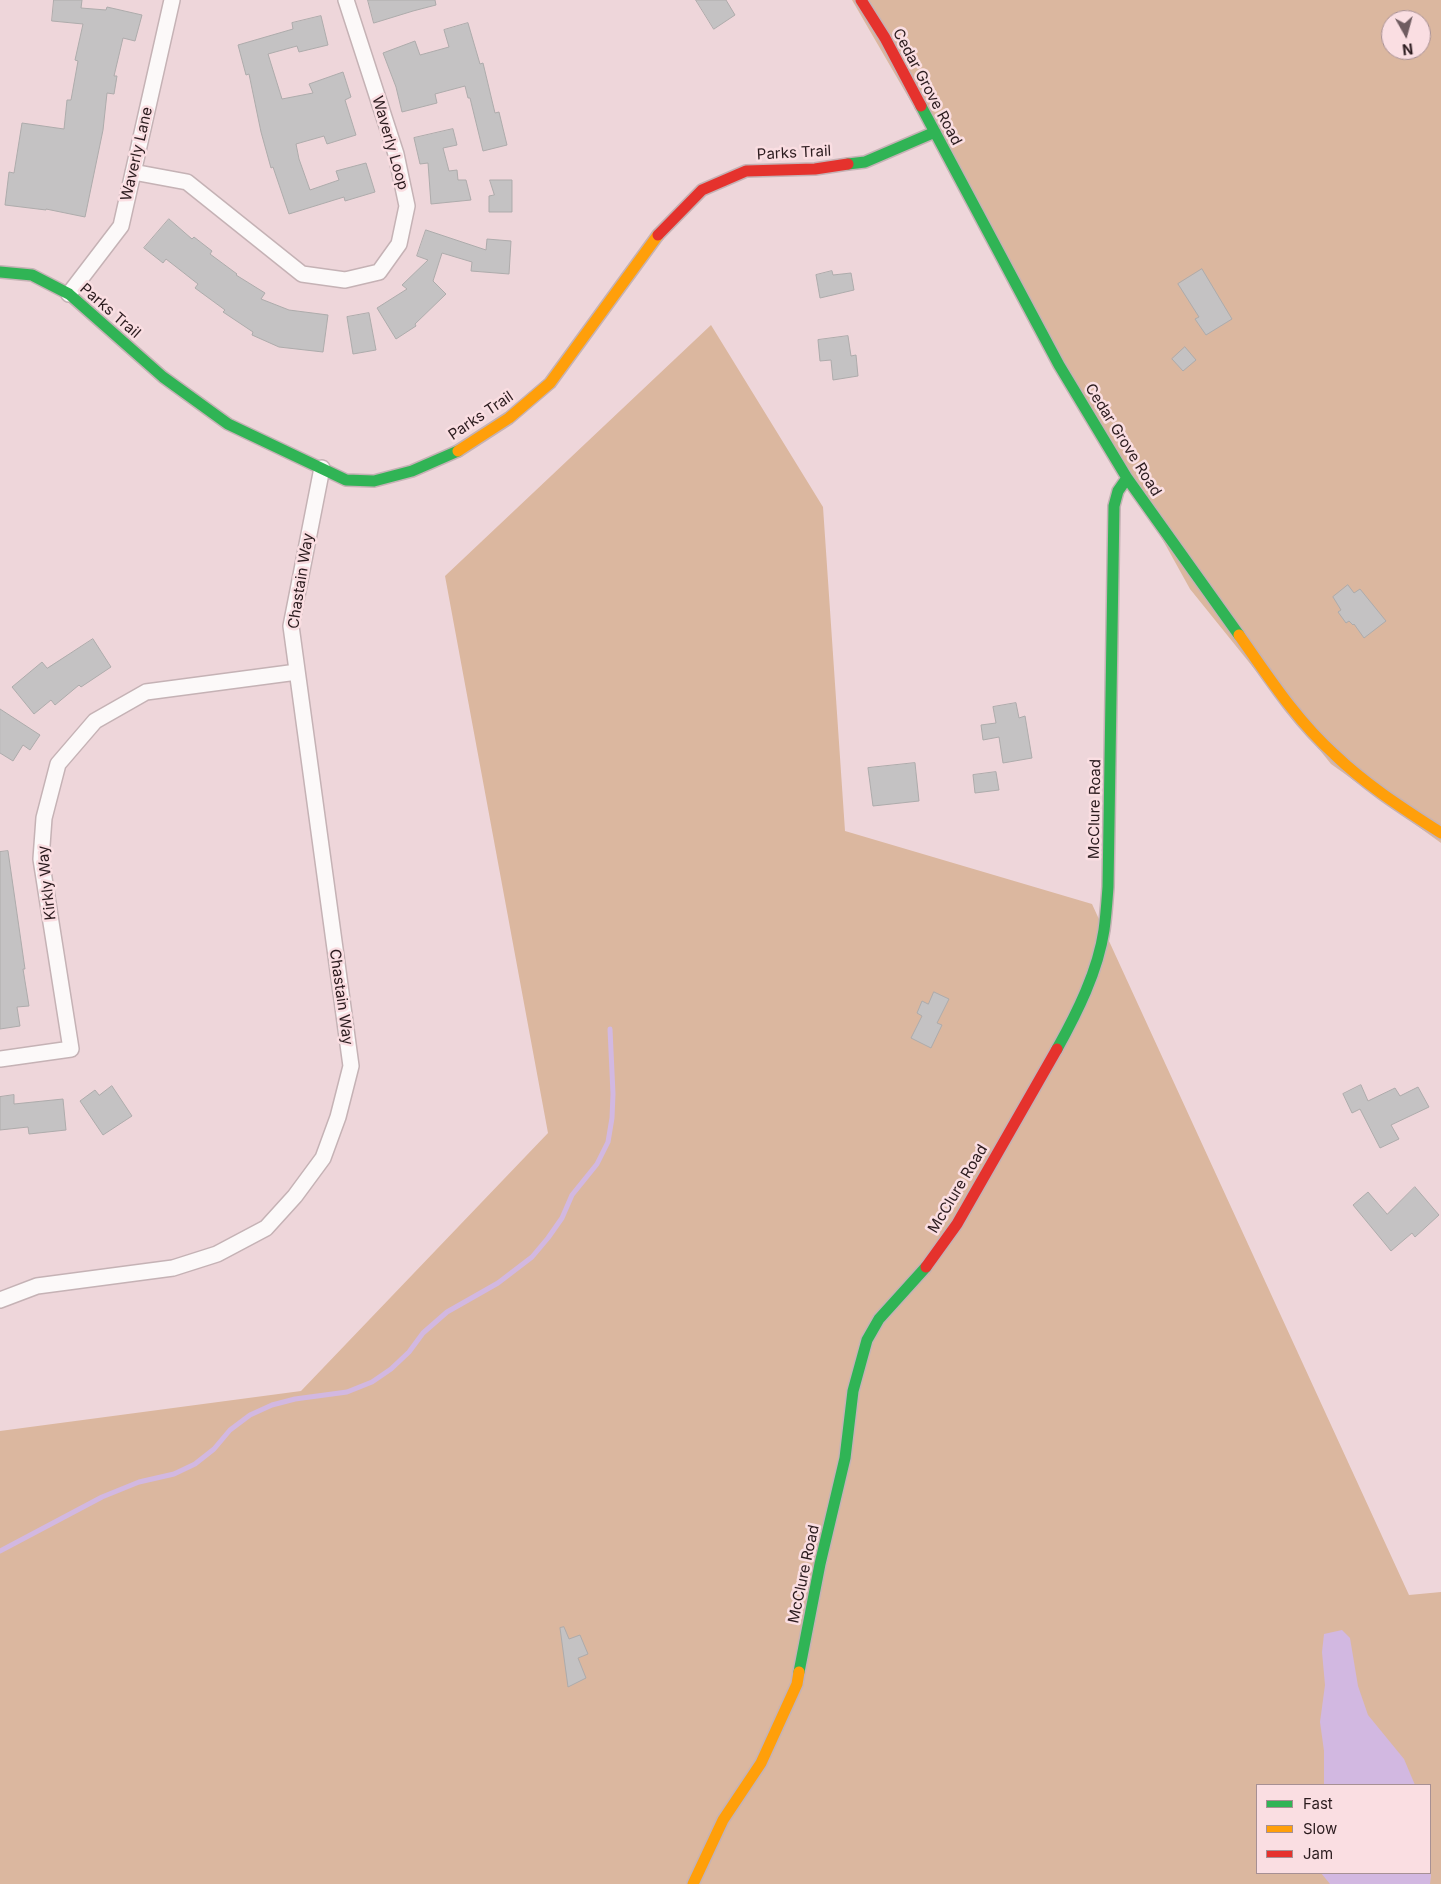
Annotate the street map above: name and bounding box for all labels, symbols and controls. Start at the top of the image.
north arrow [1381,10,1431,60]
street label: Cedar Grove Road [889,25,965,149]
text: N [1401,40,1414,58]
street label: Waverly Loop [368,94,412,192]
street label: Waverly Lane [117,105,157,203]
street label: Parks Trail [756,142,832,164]
street label: Parks Trail [76,280,144,342]
street label: Cedar Grove Road [1081,380,1165,500]
street label: Parks Trail [445,388,517,444]
street label: Chastain Way [285,532,317,630]
street label: McClure Road [1085,759,1105,859]
street label: Kirkly Way [34,845,60,921]
street label: Chastain Way [325,948,357,1046]
street label: McClure Road [925,1141,991,1237]
street label: McClure Road [785,1523,823,1625]
legend [1256,1784,1431,1874]
text: Fast [1303,1794,1333,1813]
text: Slow [1303,1819,1337,1838]
text: Jam [1303,1844,1333,1863]

